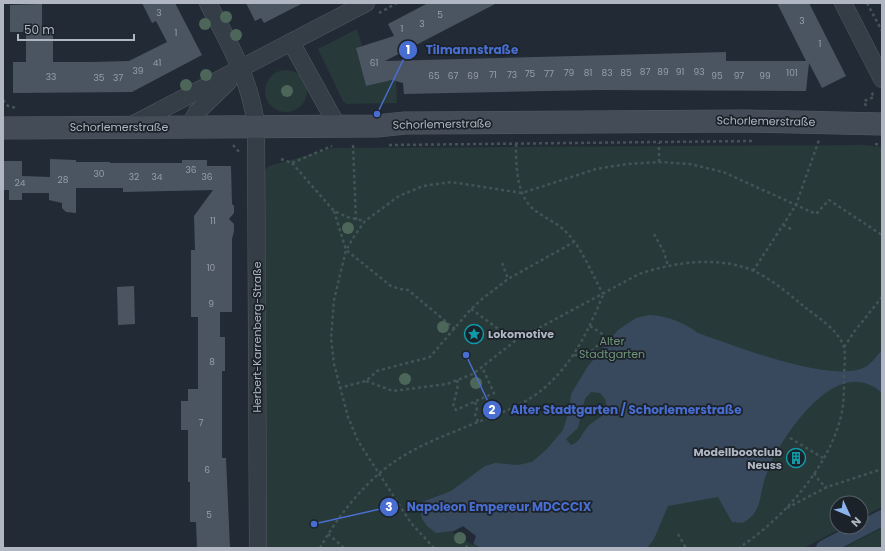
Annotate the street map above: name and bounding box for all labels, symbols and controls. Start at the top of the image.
house number: 3 [156,7,162,19]
house number: 5 [437,9,443,21]
house number: 3 [799,15,805,27]
scale bar [18,16,134,42]
house number: 3 [419,18,425,30]
text: 50 m [24,21,55,38]
house number: 1 [401,23,404,35]
house number: 1 [175,27,178,39]
callout: Tilmannstraße [398,38,527,62]
house number: 1 [819,38,822,50]
text: 1 [406,41,410,58]
text: Tilmannstraße [426,41,519,58]
house number: 41 [153,57,161,69]
house number: 61 [370,57,378,69]
house number: 39 [133,65,144,77]
house number: 87 [640,66,650,78]
house number: 89 [657,66,669,78]
house number: 91 [676,66,684,78]
house number: 93 [694,66,704,78]
house number: 79 [564,67,575,79]
house number: 81 [584,67,592,79]
house number: 83 [602,67,612,79]
house number: 85 [620,67,632,79]
house number: 101 [786,67,798,79]
house number: 75 [525,68,536,80]
house number: 77 [544,68,554,80]
house number: 71 [489,69,497,81]
house number: 73 [507,69,517,81]
house number: 65 [428,70,440,82]
house number: 67 [448,70,458,82]
house number: 69 [467,70,479,82]
house number: 95 [711,70,723,82]
house number: 97 [734,70,744,82]
house number: 99 [759,70,771,82]
house number: 33 [46,71,56,83]
house number: 35 [94,72,105,84]
house number: 37 [113,72,123,84]
street label: Schorlemerstraße [717,112,816,130]
street label: Schorlemerstraße [393,115,492,133]
street label: Schorlemerstraße [70,119,169,135]
house number: 36 [185,164,197,176]
house number: 30 [94,168,105,180]
house number: 32 [129,171,139,183]
house number: 34 [152,171,163,183]
house number: 36 [201,171,213,183]
house number: 28 [58,174,69,186]
house number: 24 [15,177,26,189]
house number: 11 [210,215,216,227]
street label: Herbert-Karrenberg-Straße [249,261,265,413]
house number: 10 [207,262,216,274]
house number: 9 [208,298,214,310]
place icon: Lokomotive [463,323,485,345]
place label: Lokomotive [488,326,554,342]
park label: Alter Stadtgarten [579,333,645,362]
house number: 8 [209,356,215,368]
callout: Alter Stadtgarten / Schorlemerstraße [482,398,750,422]
text: 2 [489,401,496,418]
text: Alter Stadtgarten / Schorlemerstraße [510,401,742,418]
house number: 7 [199,417,204,429]
place label: Modellbootclub Neuss [693,444,783,473]
building icon: Modellbootclub Neuss [785,447,807,469]
house number: 6 [204,464,210,476]
callout: Napoleon Empereur MDCCCIX [379,495,599,519]
north arrow [829,495,869,535]
text: 3 [385,498,393,515]
text: Napoleon Empereur MDCCCIX [407,498,592,515]
house number: 5 [206,509,212,521]
text: N [848,513,865,530]

